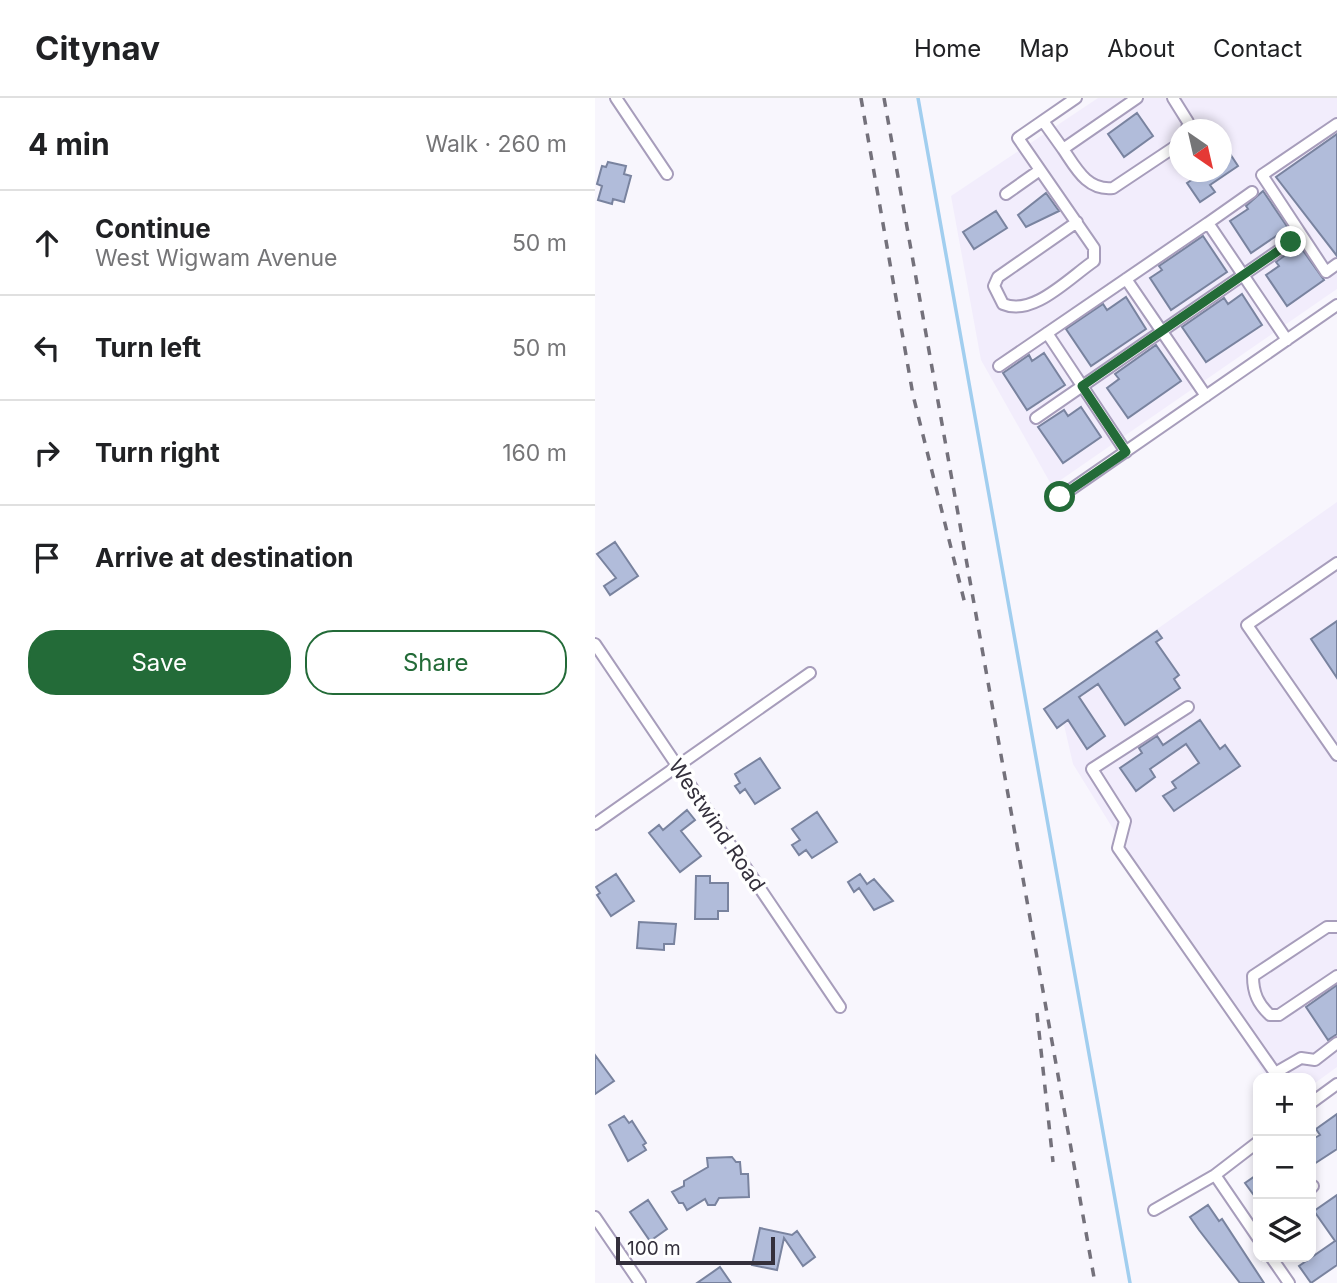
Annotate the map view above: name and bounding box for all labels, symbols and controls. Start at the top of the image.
text: Citynav [35,28,160,68]
text: Home [914,34,981,63]
text: Map [1019,34,1069,63]
text: About [1107,34,1175,63]
text: Contact [1213,34,1302,63]
north arrow [1169,119,1232,182]
text: 4 min [28,126,110,162]
text: Walk · 260 m [425,130,567,158]
text: Continue [95,213,211,244]
icon: ahead [28,224,66,262]
route end [1275,226,1306,257]
text: 50 m [512,229,567,257]
text: West Wigwam Avenue [95,244,338,272]
icon: left [28,329,66,367]
text: Turn left [95,332,201,363]
text: 50 m [512,334,567,362]
icon: right [28,434,66,472]
text: Turn right [95,437,220,468]
text: 160 m [502,439,567,467]
route start [1044,481,1075,512]
icon: arrive [28,539,66,577]
text: Arrive at destination [95,542,354,573]
button: Save [28,630,291,695]
button: Share [305,630,567,695]
street label: Westwind Road [664,754,770,896]
map controls [1253,1073,1316,1262]
button: + [1253,1073,1316,1136]
button: − [1253,1136,1316,1199]
button: layers [1253,1199,1316,1262]
scale bar [616,1234,775,1266]
text: 100 m [627,1237,681,1260]

